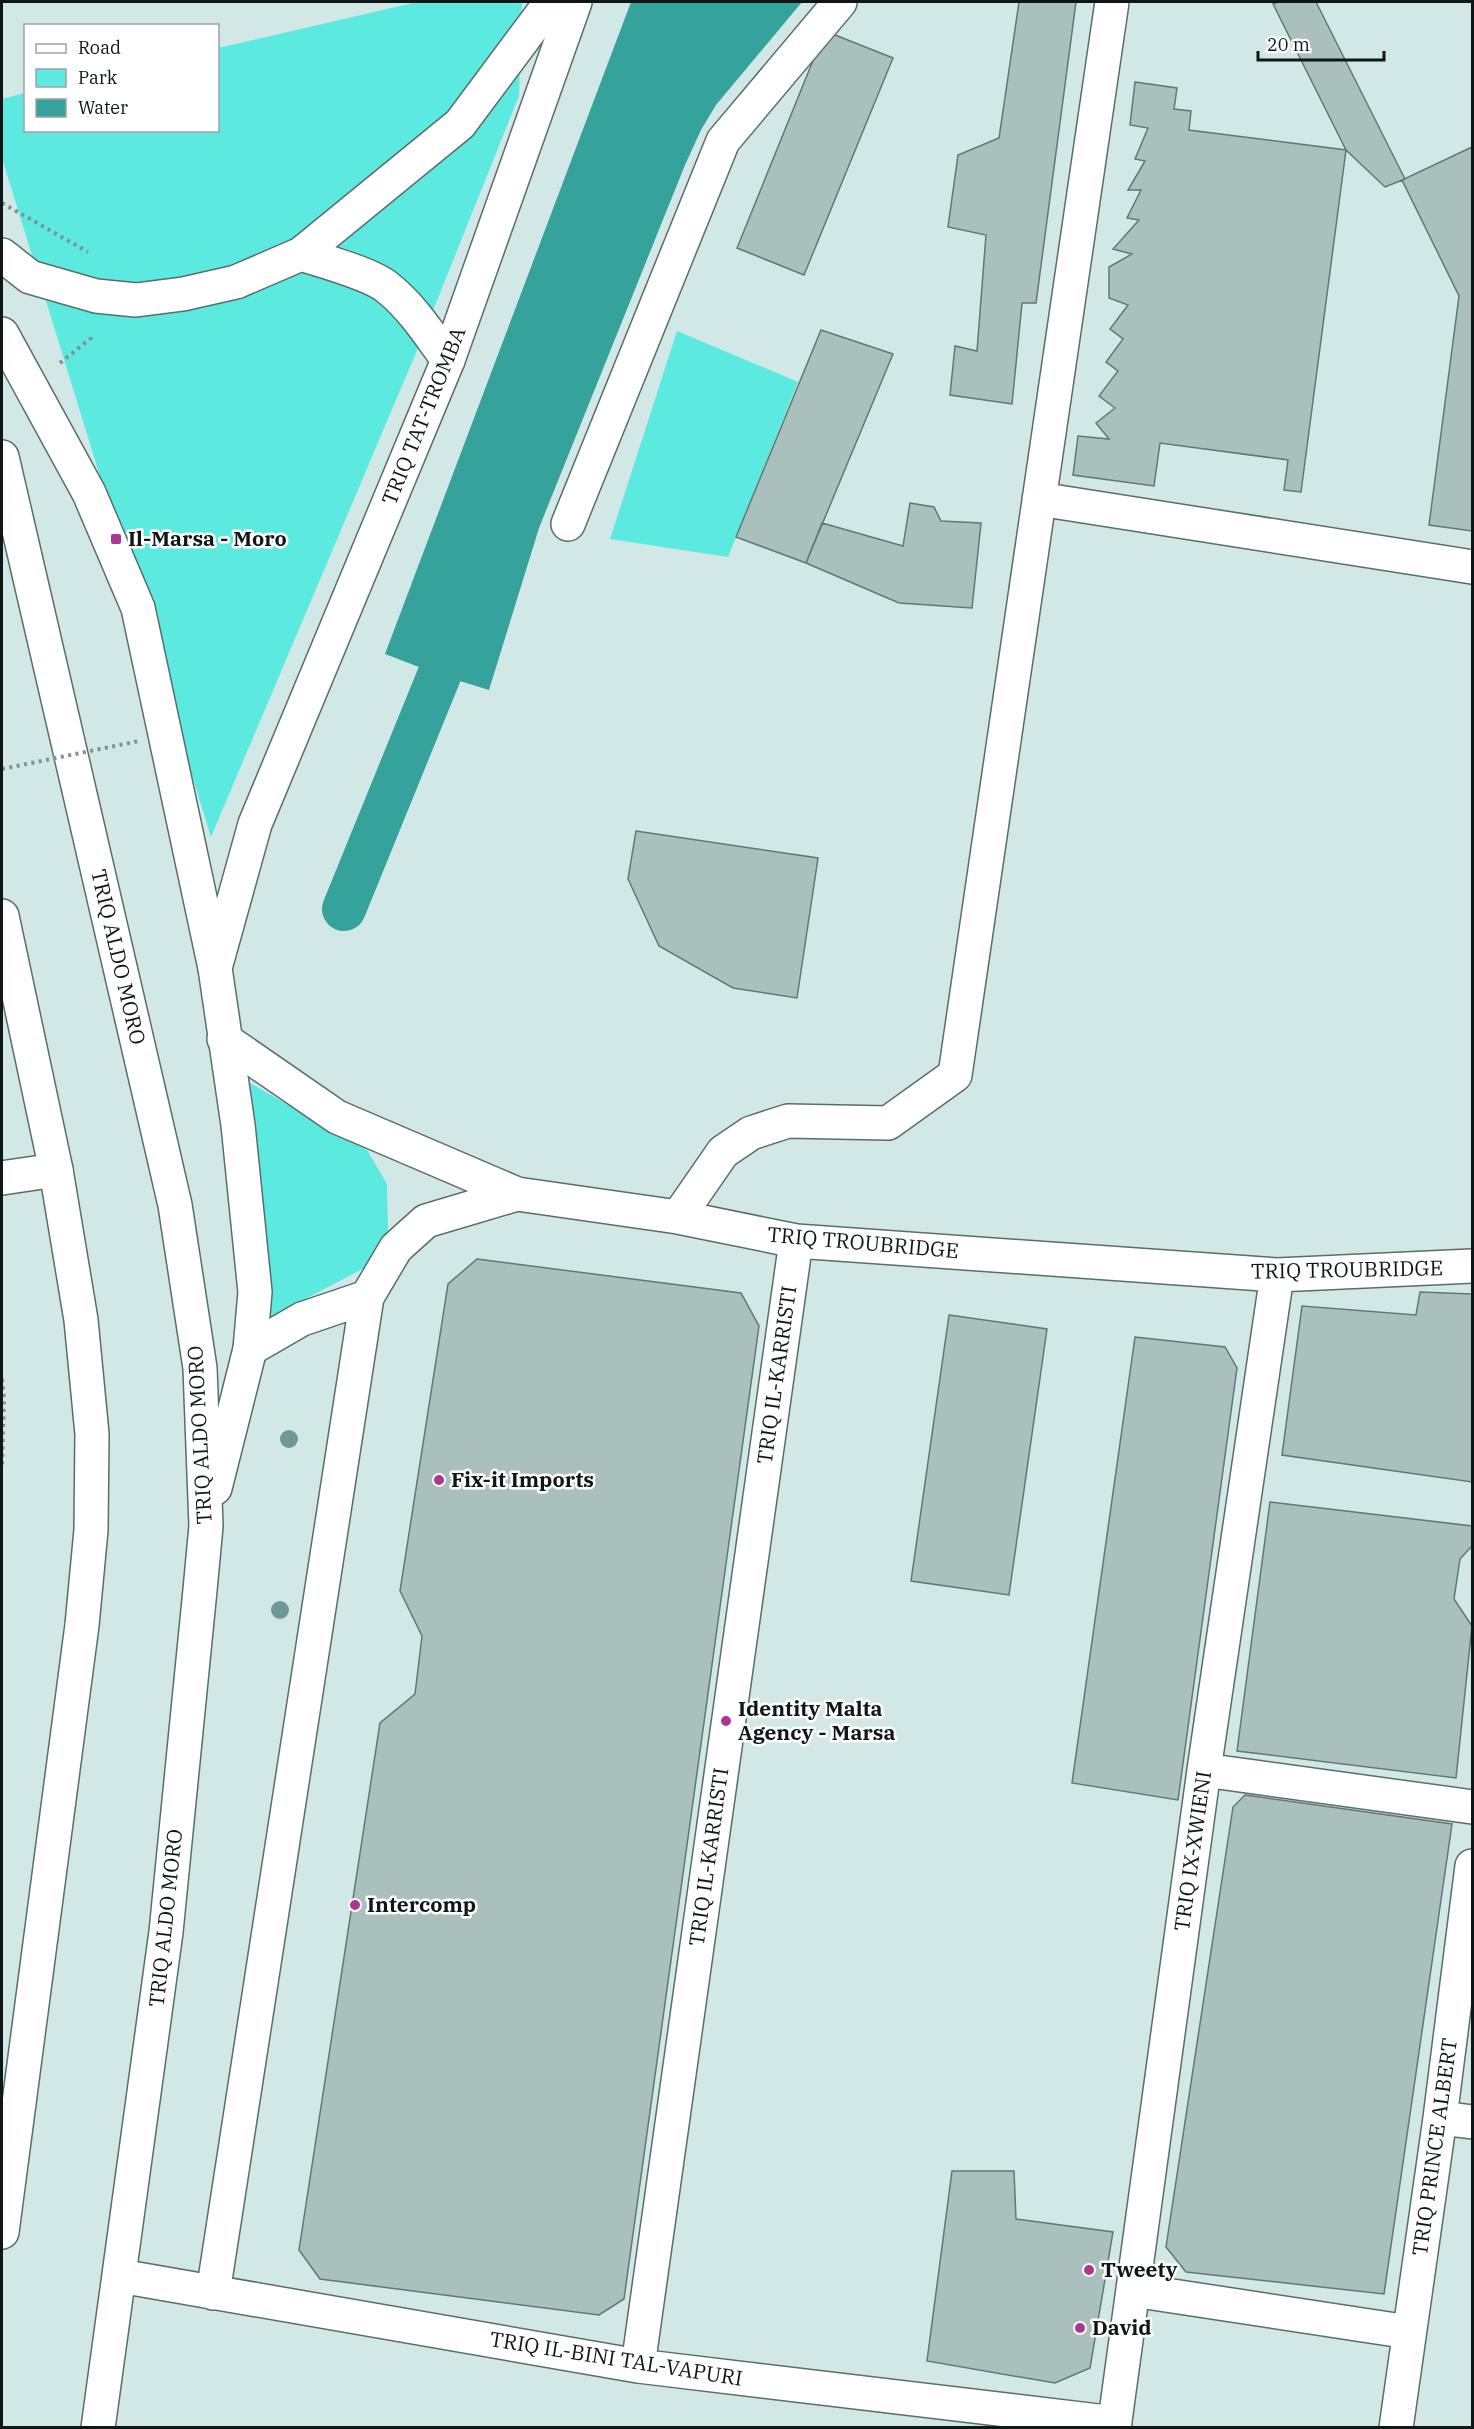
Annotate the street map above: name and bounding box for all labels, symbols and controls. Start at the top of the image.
legend [24,24,219,132]
scale bar [1258,24,1384,62]
text: 20 m [1267,33,1310,56]
text: Road [78,36,121,59]
text: Park [78,66,118,89]
text: Water [78,96,128,119]
street label: TRIQ TAT-TROMBA [375,322,472,509]
place label: Il-Marsa - Moro [128,524,287,552]
marker: Il-Marsa - Moro [109,532,123,546]
street label: TRIQ ALDO MORO [85,866,153,1047]
street label: TRIQ TROUBRIDGE [766,1220,960,1264]
street label: TRIQ TROUBRIDGE [1251,1253,1443,1285]
street label: TRIQ IL-KARRISTI [750,1284,802,1466]
street label: TRIQ ALDO MORO [180,1345,218,1525]
place label: Fix-it Imports [451,1465,594,1493]
marker: Fix-it Imports [432,1473,446,1487]
place label: Identity Malta Agency - Marsa [738,1694,895,1746]
marker: Identity Malta Agency - Marsa [719,1714,733,1728]
street label: TRIQ IL-KARRISTI [682,1766,734,1948]
street label: TRIQ IX-XWIENI [1167,1769,1217,1933]
street label: TRIQ ALDO MORO [142,1827,188,2008]
place label: Intercomp [367,1890,476,1918]
marker: Intercomp [348,1898,362,1912]
street label: TRIQ PRINCE ALBERT [1405,2036,1463,2257]
place label: Tweety [1101,2255,1177,2283]
marker: Tweety [1082,2263,1096,2277]
place label: David [1092,2313,1152,2341]
marker: David [1073,2321,1087,2335]
street label: TRIQ IL-BINI TAL-VAPURI [488,2324,745,2392]

